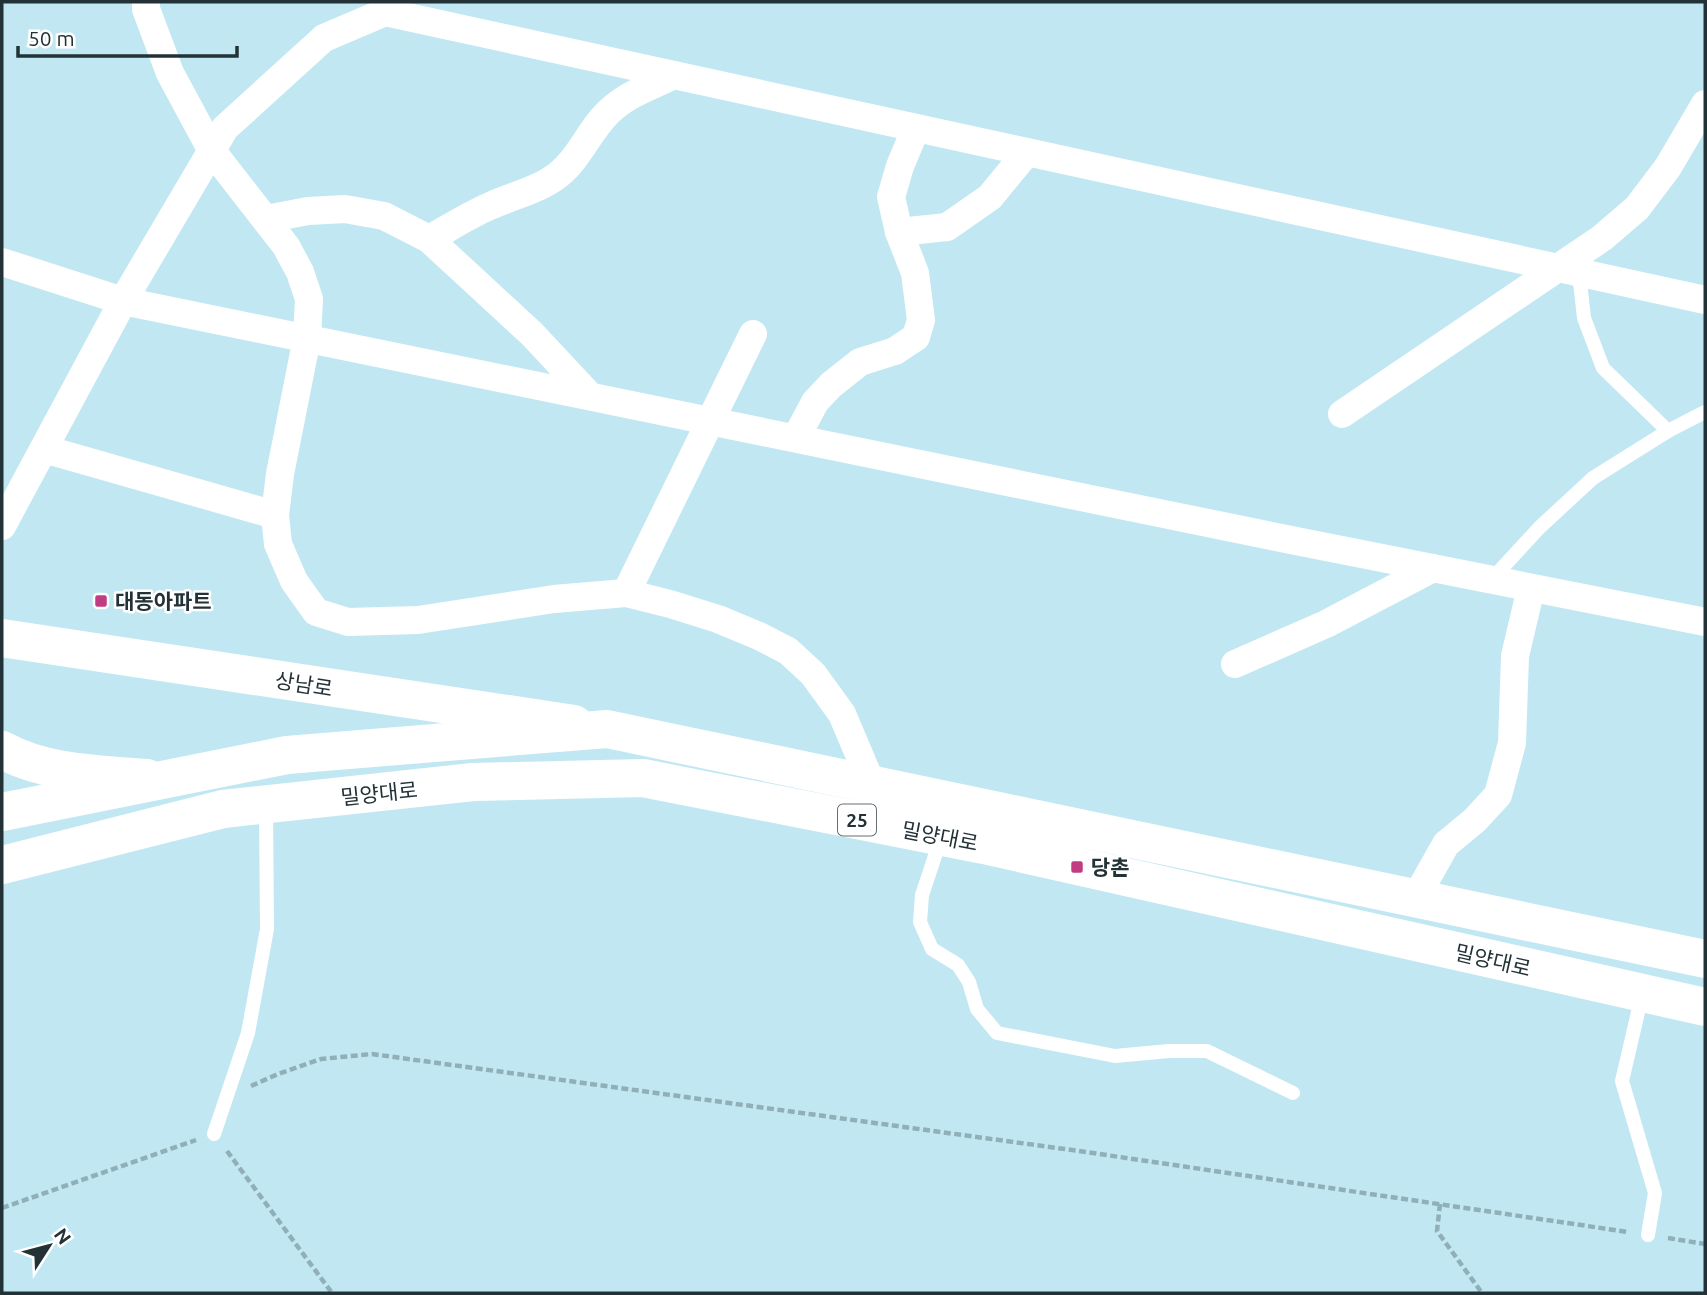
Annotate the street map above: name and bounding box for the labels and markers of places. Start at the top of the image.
place label: 대동아파트 [115,589,212,613]
marker: 대동아파트 [93,593,109,609]
place label: 당촌 [1091,855,1130,879]
marker: 당촌 [1069,859,1085,875]

